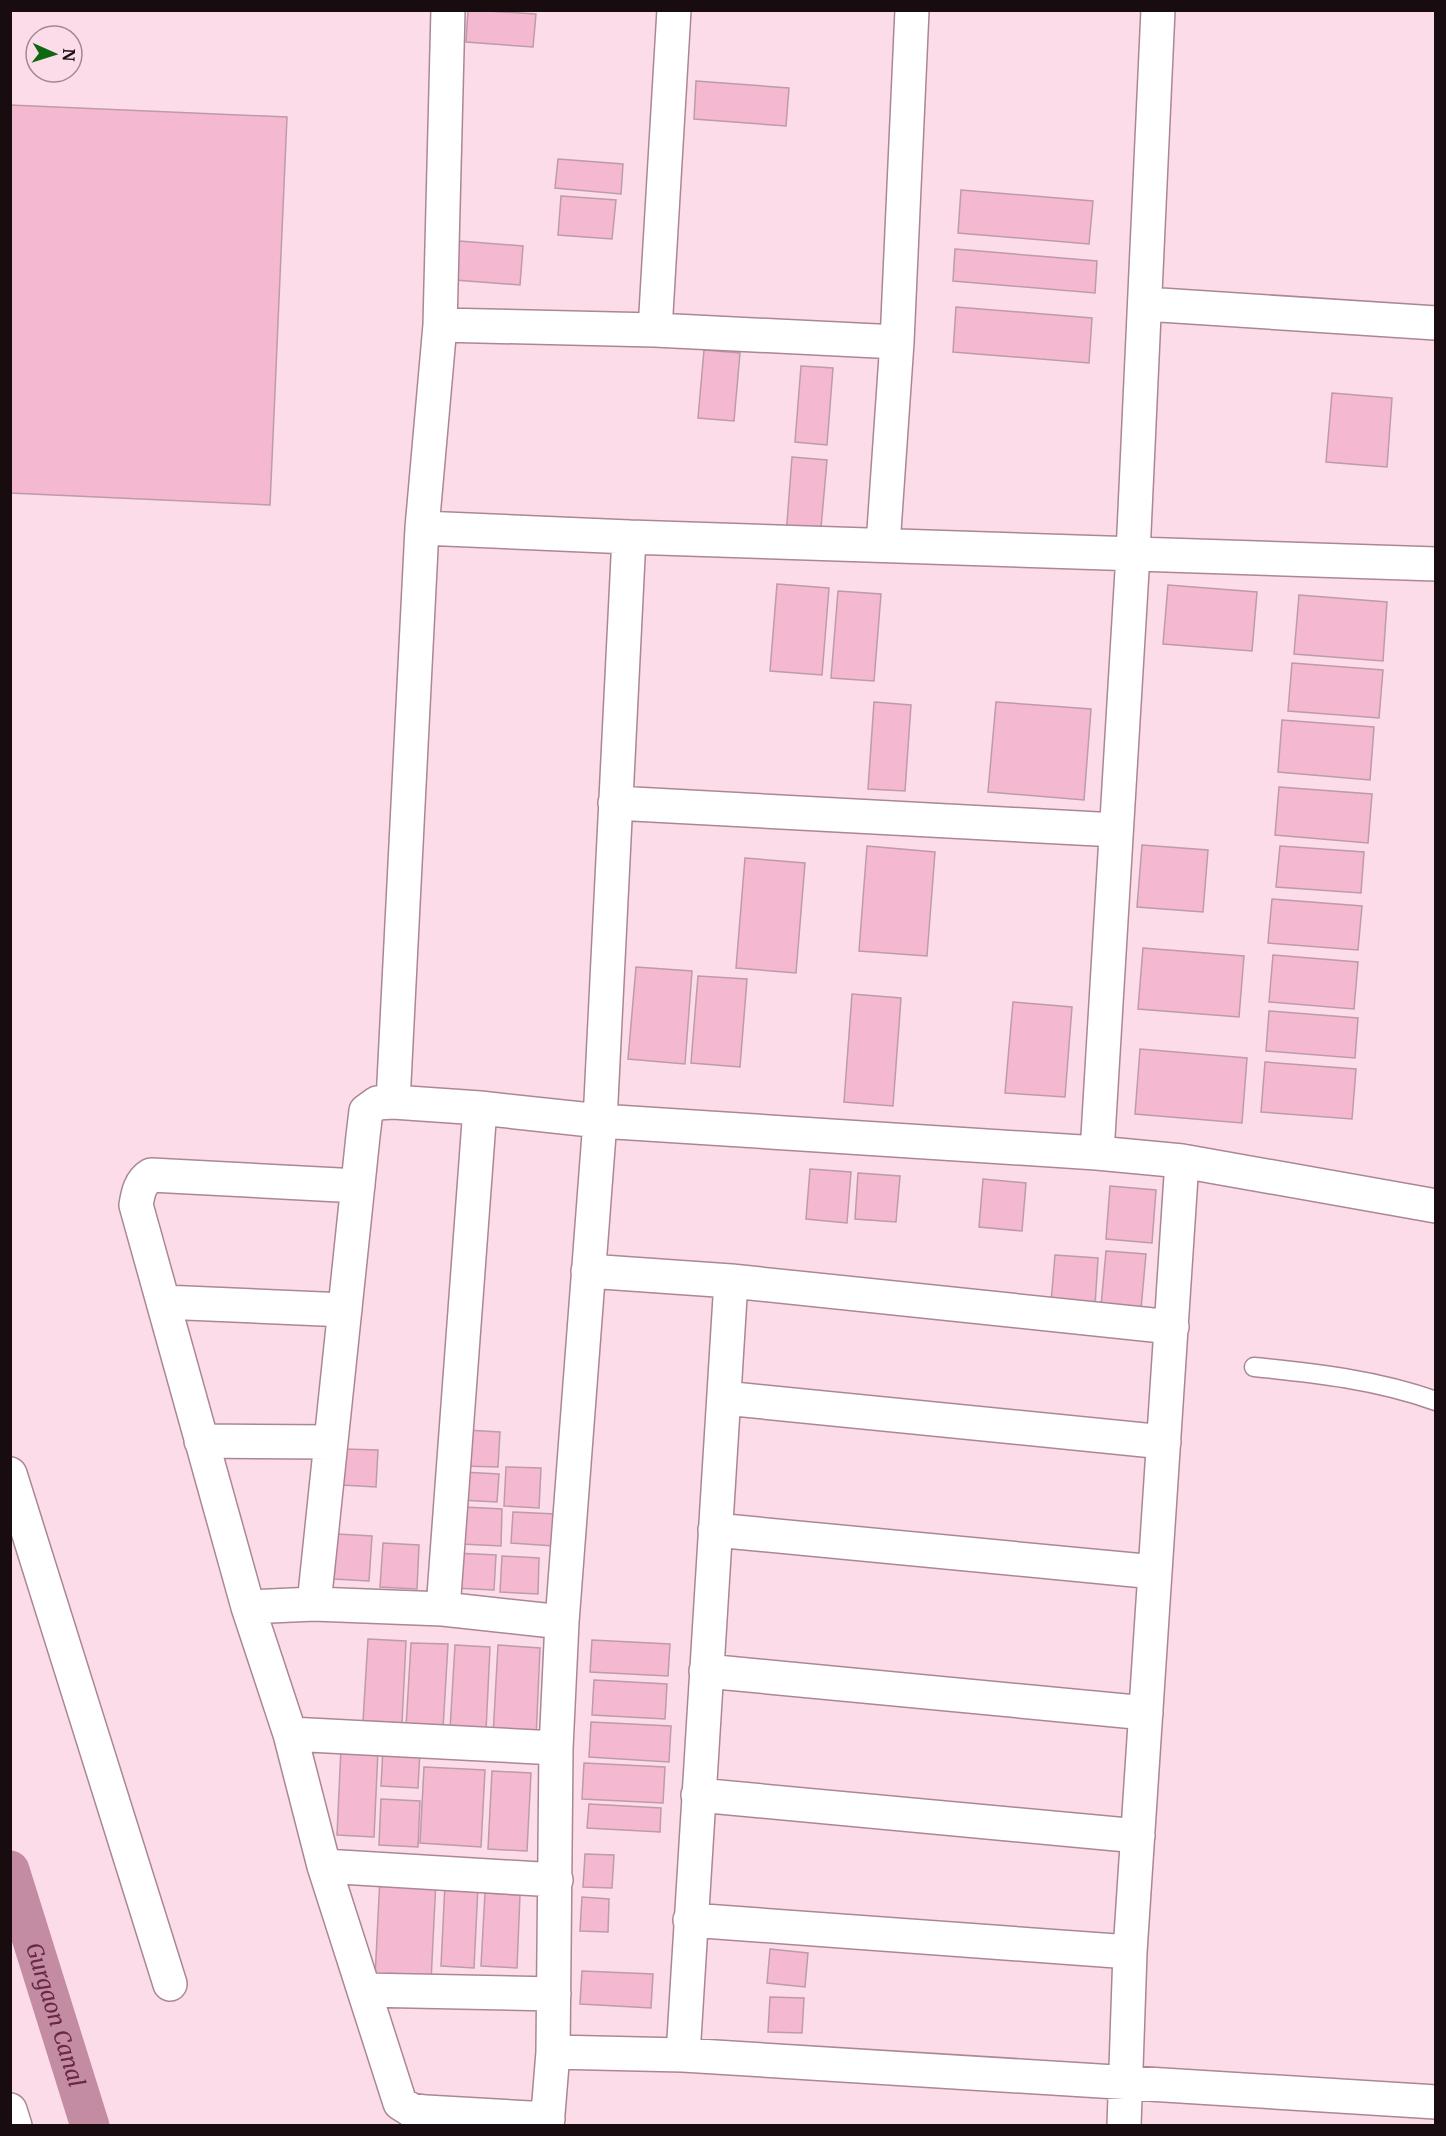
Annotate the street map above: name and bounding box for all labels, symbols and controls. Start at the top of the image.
north arrow [24,24,84,84]
text: N [59,48,79,62]
water label: Gurgaon Canal [20,1940,91,2091]

